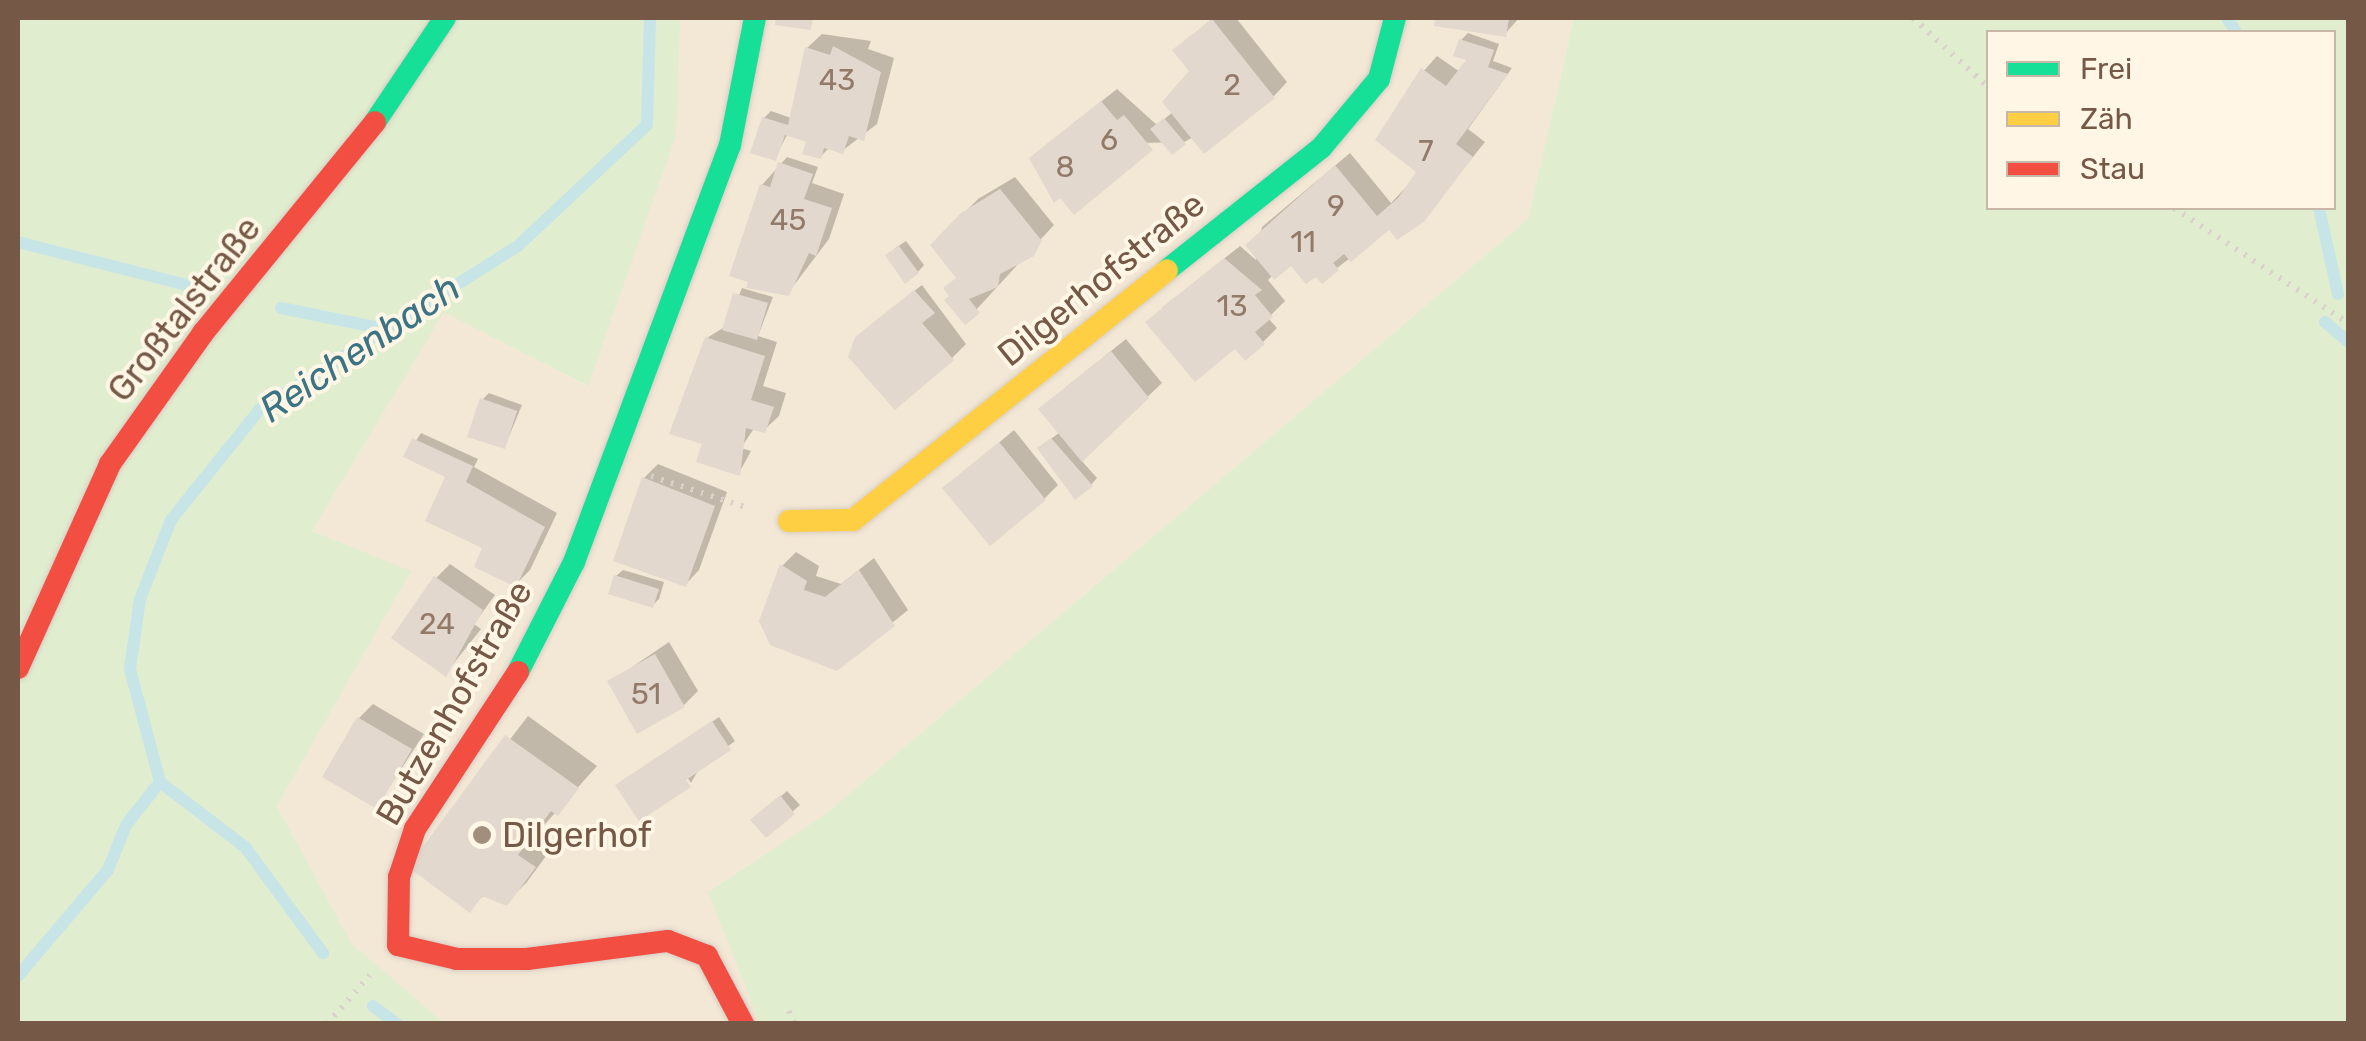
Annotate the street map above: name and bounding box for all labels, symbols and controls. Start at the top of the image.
legend [1986,30,2336,210]
text: Frei [2080,51,2132,87]
house number: 43 [819,62,855,98]
house number: 2 [1223,67,1241,103]
text: Zäh [2080,101,2133,137]
house number: 6 [1100,122,1118,158]
house number: 7 [1418,133,1434,169]
house number: 8 [1055,149,1075,185]
text: Stau [2080,151,2145,187]
street label: Dilgerhofstraße [989,183,1213,375]
house number: 9 [1327,188,1345,224]
house number: 45 [770,202,806,238]
street label: Großtalstraße [99,208,269,410]
house number: 11 [1290,224,1316,260]
water label: Reichenbach [251,265,469,433]
house number: 13 [1217,288,1247,324]
street label: Butzenhofstraße [367,573,541,833]
house number: 24 [419,606,455,642]
house number: 51 [631,676,661,712]
place label: Dilgerhof [502,814,652,856]
marker: Dilgerhof [471,824,493,846]

